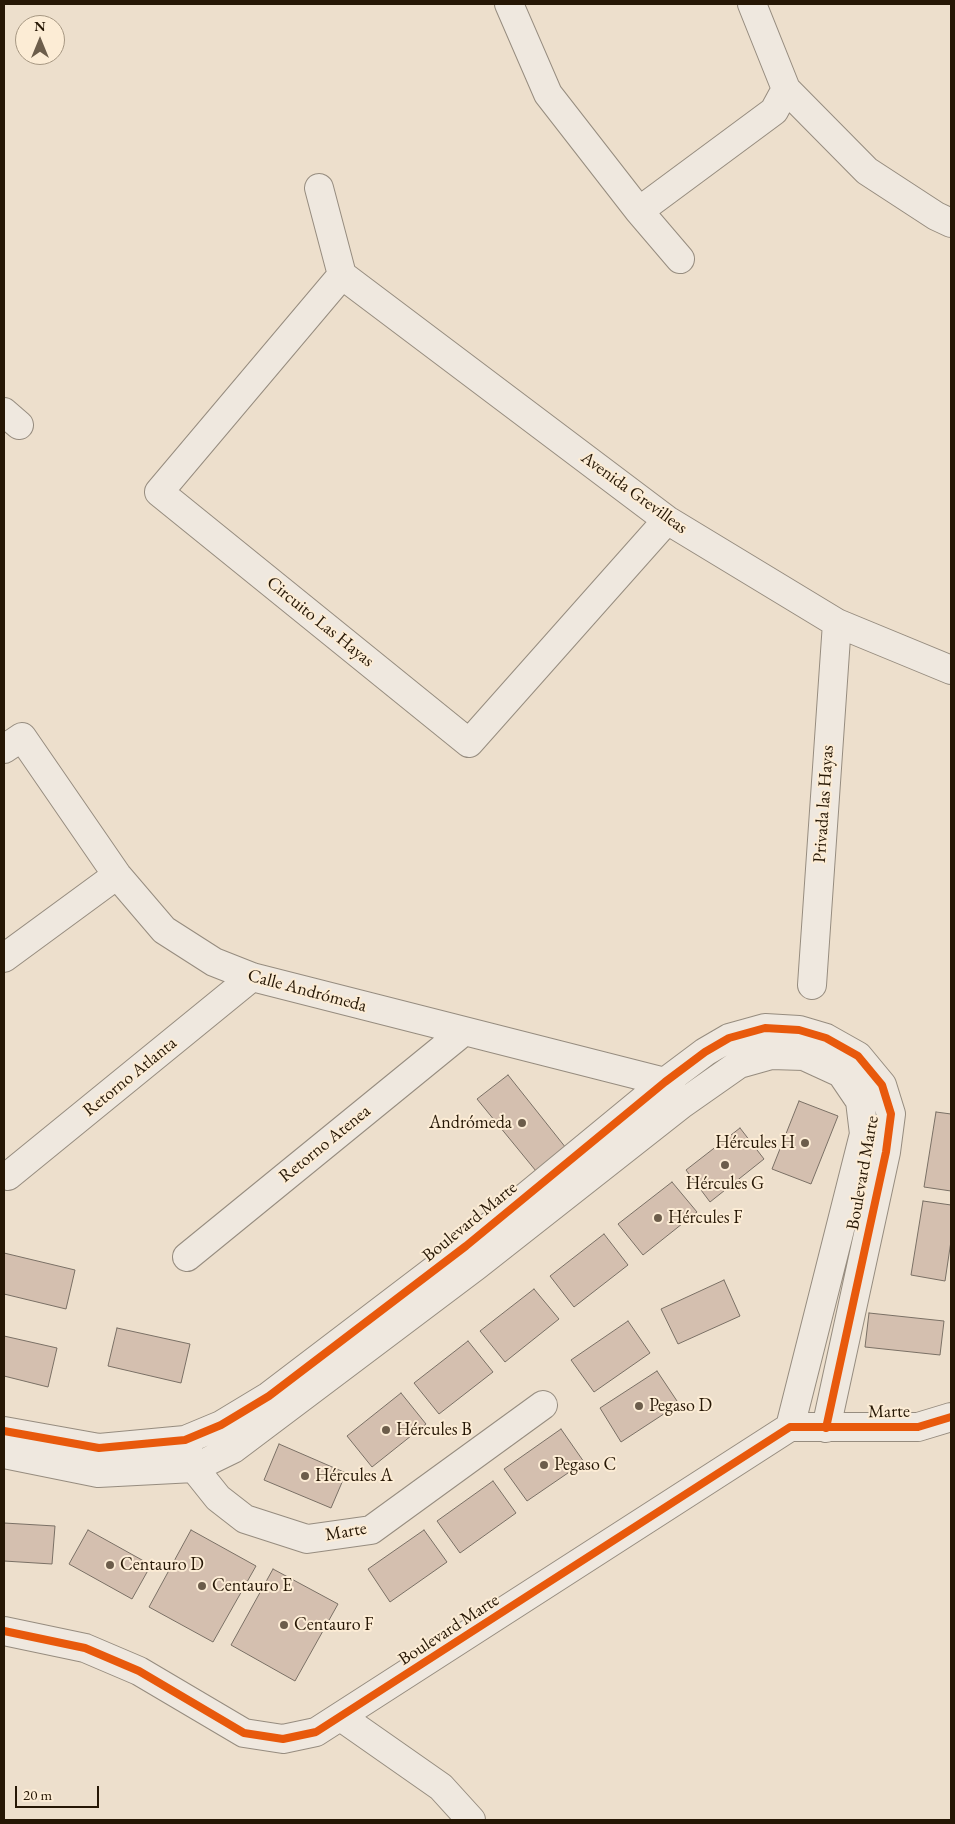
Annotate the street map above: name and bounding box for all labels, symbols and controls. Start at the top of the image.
north arrow [15,15,65,65]
text: N [34,17,46,35]
street label: Avenida Grevilleas [576,447,692,539]
street label: Circuito Las Hayas [262,572,378,672]
street label: Privada las Hayas [809,744,839,864]
street label: Calle Andrómeda [245,965,369,1017]
street label: Retorno Atlanta [79,1033,181,1121]
street label: Retorno Atenea [275,1101,375,1187]
place label: Andrómeda [429,1112,512,1134]
street label: Boulevard Marte [842,1114,884,1232]
marker: Andrómeda [516,1117,528,1129]
place label: Hércules H [715,1132,795,1154]
marker: Hércules H [799,1137,811,1149]
marker: Hércules G [719,1159,731,1171]
place label: Hércules G [686,1173,764,1195]
street label: Boulevard Marte [418,1177,522,1267]
place label: Hércules F [668,1207,742,1229]
marker: Hércules F [652,1212,664,1224]
place label: Pegaso D [649,1395,712,1417]
marker: Pegaso D [633,1400,645,1412]
street label: Marte [868,1401,910,1423]
place label: Hércules B [396,1419,472,1441]
marker: Hércules B [380,1424,392,1436]
place label: Pegaso C [554,1454,616,1476]
marker: Pegaso C [538,1459,550,1471]
place label: Hércules A [315,1465,393,1487]
marker: Hércules A [299,1470,311,1482]
street label: Marte [324,1518,368,1546]
place label: Centauro D [120,1554,204,1576]
marker: Centauro D [104,1559,116,1571]
place label: Centauro E [212,1575,292,1597]
marker: Centauro E [196,1580,208,1592]
street label: Boulevard Marte [395,1589,503,1671]
place label: Centauro F [294,1614,373,1636]
marker: Centauro F [278,1619,290,1631]
scale bar [18,1776,101,1808]
text: 20 m [23,1785,52,1804]

